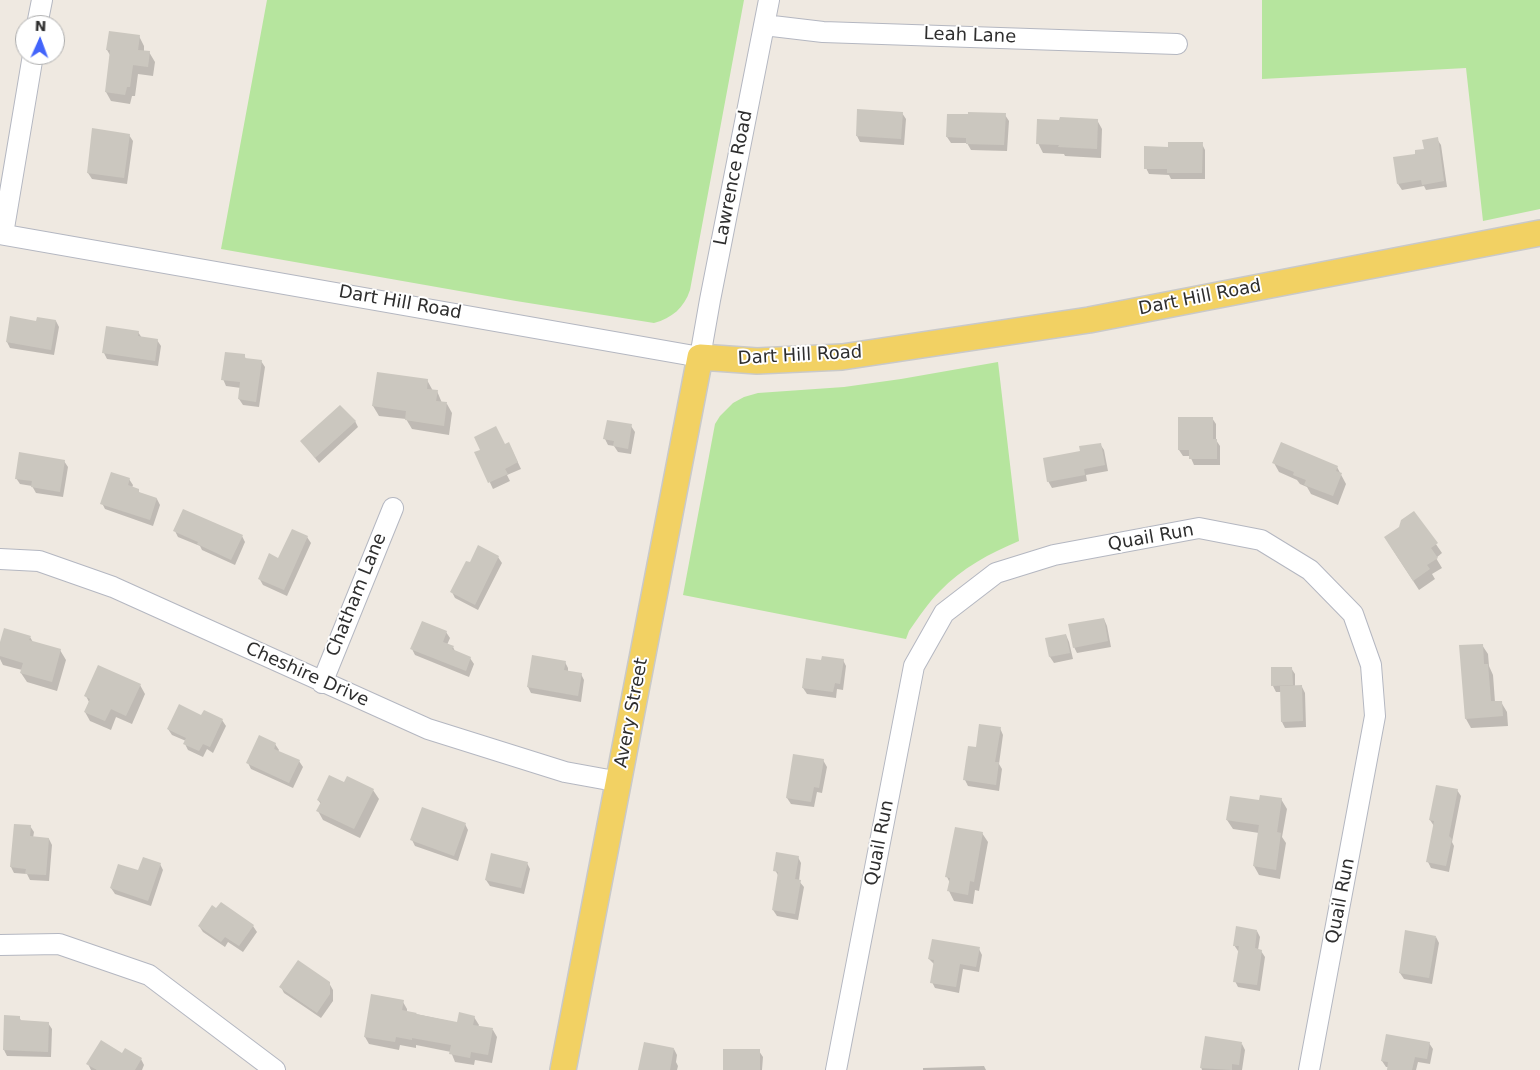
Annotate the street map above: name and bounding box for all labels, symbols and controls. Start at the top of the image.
north arrow [15,15,65,65]
text: N [34,18,47,34]
street label: Leah Lane [923,24,1017,48]
street label: Lawrence Road [710,109,758,247]
street label: Dart Hill Road [1137,276,1263,320]
street label: Dart Hill Road [337,282,463,324]
street label: Dart Hill Road [737,342,863,370]
street label: Quail Run [1106,520,1196,556]
street label: Chatham Lane [322,530,392,660]
street label: Cheshire Drive [242,638,372,712]
street label: Avery Street [611,656,653,770]
street label: Quail Run [861,798,899,888]
street label: Quail Run [1322,856,1360,946]

